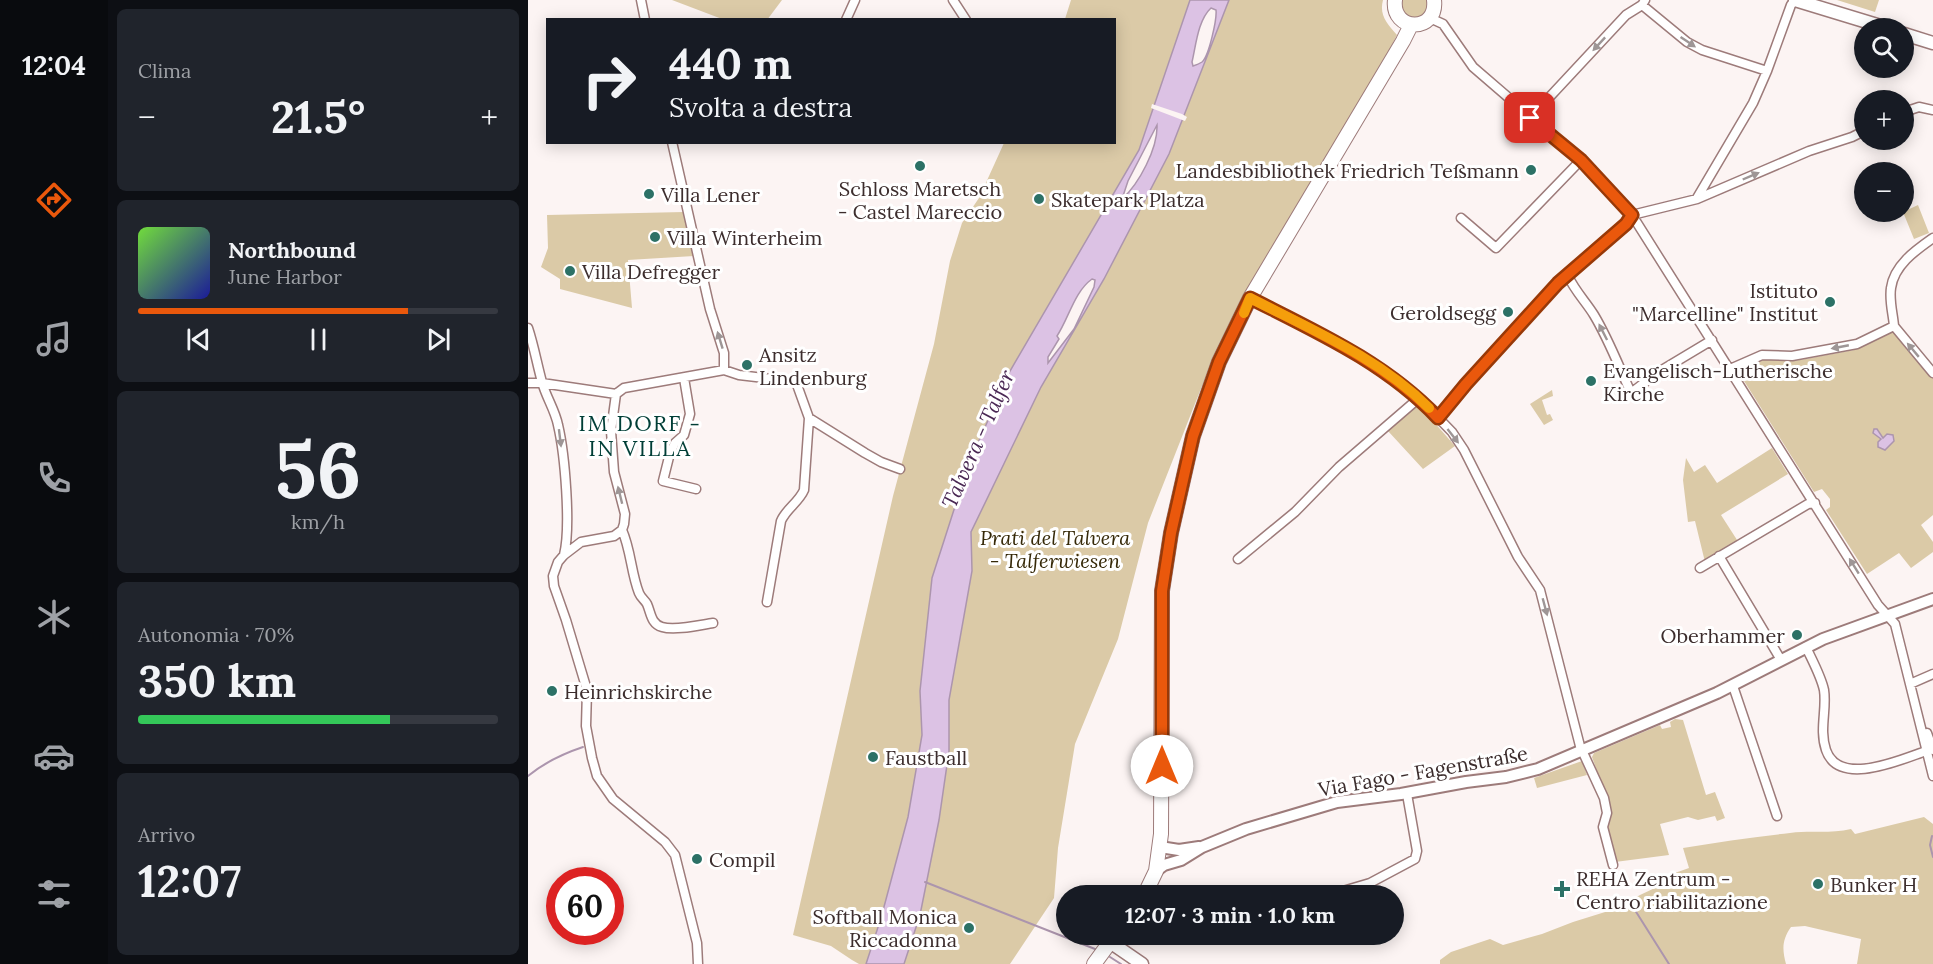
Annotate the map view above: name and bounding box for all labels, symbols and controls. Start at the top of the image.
map controls [1854,18,1914,222]
button: search [1854,18,1914,78]
one-way arrow [1593,36,1606,51]
one-way arrow [1679,36,1695,48]
text: 440 m [669,37,792,91]
icon: right [570,42,648,120]
text: 12:04 [22,48,86,82]
text: Clima [138,58,191,83]
text: 21.5° [271,88,365,145]
text: Svolta a destra [669,90,853,124]
button: + [1854,90,1914,150]
pin [1504,92,1555,143]
text: − [138,96,156,138]
text: + [480,96,498,138]
icon: arrive [1513,101,1546,134]
place label: Landesbibliothek Friedrich Teßmann [1176,158,1519,183]
marker: Schloss Maretsch - Castel Mareccio [913,159,927,173]
button: − [1854,162,1914,222]
marker: Landesbibliothek Friedrich Teßmann [1524,163,1538,177]
one-way arrow [1742,171,1760,180]
place label: Schloss Maretsch - Castel Mareccio [838,176,1002,224]
icon: directions [33,179,75,221]
place label: Villa Lener [660,182,760,207]
marker: Villa Lener [642,187,656,201]
place label: Skatepark Platza [1051,187,1205,212]
marker: Skatepark Platza [1032,192,1046,206]
place label: Villa Winterheim [666,225,823,250]
marker: Villa Winterheim [648,230,662,244]
text: Northbound [228,236,356,264]
place label: Villa Defregger [581,259,721,284]
text: June Harbor [228,264,342,289]
marker: Villa Defregger [563,264,577,278]
place label: Istituto "Marcelline" Institut [1632,278,1818,326]
marker: Istituto "Marcelline" Institut [1823,295,1837,309]
place label: Geroldsegg [1390,300,1497,325]
marker: Geroldsegg [1501,305,1515,319]
icon: music [33,318,75,360]
icon: previous [182,323,215,356]
icon: pause [302,323,335,356]
icon: next [422,323,455,356]
one-way arrow [1598,324,1608,341]
one-way arrow [715,331,724,349]
place label: Ansitz Lindenburg [758,342,867,390]
one-way arrow [1830,343,1849,352]
one-way arrow [1907,343,1920,358]
marker: Ansitz Lindenburg [740,358,754,372]
place label: Evangelisch-Lutherische Kirche [1603,358,1833,406]
water label: Talvera - Talfer [936,365,1021,512]
marker: Evangelisch-Lutherische Kirche [1584,374,1598,388]
district label: IM DORF - IN VILLA [579,409,701,462]
text: 56 [275,420,361,519]
one-way arrow [1447,428,1459,443]
one-way arrow [555,429,565,448]
icon: phone [33,457,75,499]
one-way arrow [614,486,624,504]
text: km/h [291,509,345,534]
park label: Prati del Talvera - Talferwiesen [980,525,1130,573]
one-way arrow [1849,558,1860,574]
icon: climate [33,596,75,638]
one-way arrow [1541,598,1550,616]
text: Autonomia · 70% [138,622,294,647]
place label: Oberhammer [1661,623,1785,648]
marker: Oberhammer [1790,628,1804,642]
text: 350 km [138,652,296,709]
place label: Heinrichskirche [564,679,712,704]
marker: Heinrichskirche [545,684,559,698]
position arrow [1130,734,1194,798]
icon: car [33,735,75,777]
street label: Via Fago - Fagenstraße [1315,740,1530,802]
place label: Faustball [885,745,967,770]
marker: Faustball [866,750,880,764]
text: Arrivo [138,822,195,847]
place label: Compil [709,847,776,872]
text: 12:07 [138,852,241,909]
marker: Compil [690,852,704,866]
place label: REHA Zentrum - Centro riabilitazione [1576,866,1768,914]
speed limit sign: 60 [546,867,624,945]
place label: Bunker H [1830,872,1917,897]
icon: filters [33,873,75,915]
marker: Bunker H [1811,877,1825,891]
marker: REHA Zentrum - Centro riabilitazione [1553,880,1571,898]
text: 12:07 · 3 min · 1.0 km [1125,901,1335,929]
place label: Softball Monica Riccadonna [813,904,957,952]
marker: Softball Monica Riccadonna [962,921,976,935]

